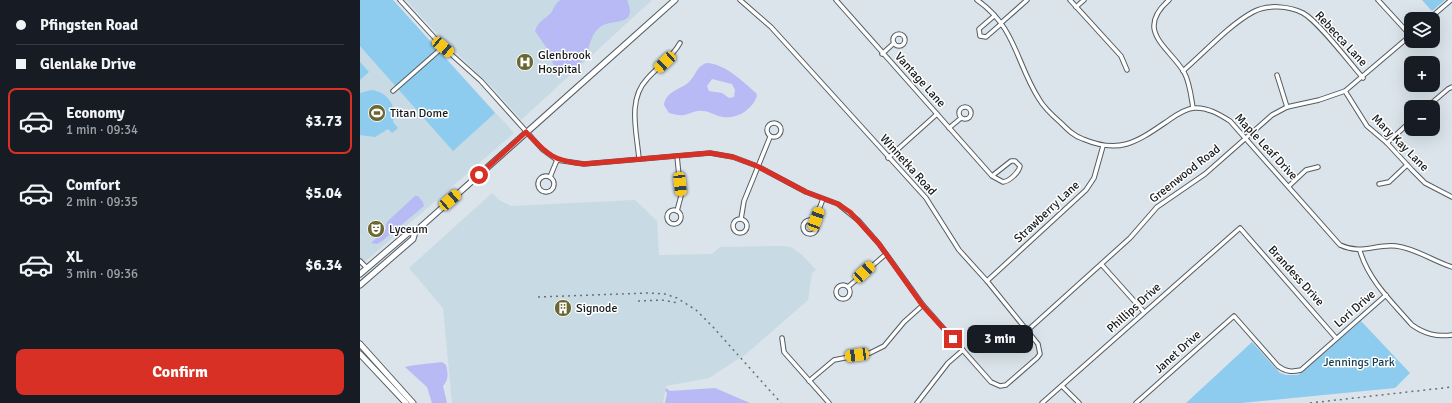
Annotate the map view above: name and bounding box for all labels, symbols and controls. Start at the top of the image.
street label: Rebecca Lane [1312,8,1370,70]
map controls [1404,12,1440,136]
button: layers [1404,12,1440,48]
text: Pfingsten Road [40,16,138,34]
car [430,35,456,59]
place label: Glenbrook Hospital [538,48,591,77]
car [652,49,678,75]
street label: Vantage Lane [891,49,949,111]
hospital icon: Glenbrook Hospital [515,52,535,72]
text: Glenlake Drive [40,55,136,73]
button: + [1404,56,1440,92]
button: − [1404,100,1440,136]
icon: car [18,103,54,139]
sports icon: Titan Dome [367,103,387,123]
text: Economy [66,104,125,122]
place label: Titan Dome [390,106,448,121]
street label: Maple Leaf Drive [1231,111,1301,183]
street label: Mary Kay Lane [1368,111,1432,175]
text: $3.73 [305,112,342,130]
text: 1 min · 09:34 [66,122,138,138]
street label: Winnetka Road [877,131,939,199]
street label: Greenwood Road [1147,142,1223,206]
route start [470,166,488,184]
car [673,171,687,197]
icon: car [18,175,54,211]
text: Comfort [66,176,120,194]
street label: Strawberry Lane [1011,178,1083,246]
text: $5.04 [305,184,342,202]
car [437,188,463,212]
text: 2 min · 09:35 [66,194,138,210]
car [806,206,826,232]
theatre icon: Lyceum [366,219,386,239]
place label: Lyceum [389,222,428,237]
street label: Brandess Drive [1265,243,1327,309]
icon: car [18,247,54,283]
text: XL [66,248,83,266]
text: $6.34 [305,256,342,274]
car [851,259,877,285]
text: 3 min · 09:36 [66,266,138,282]
street label: Phillips Drive [1104,280,1164,336]
street label: Lori Drive [1331,287,1379,331]
building icon: Signode [553,298,573,318]
place label: Signode [576,301,617,316]
callout: 3 min [967,325,1033,353]
street label: Janet Drive [1152,327,1204,377]
route end [944,330,962,348]
text: 3 min [984,331,1016,347]
car [844,347,870,363]
button: Confirm [16,349,344,395]
park label: Jennings Park [1323,355,1395,370]

